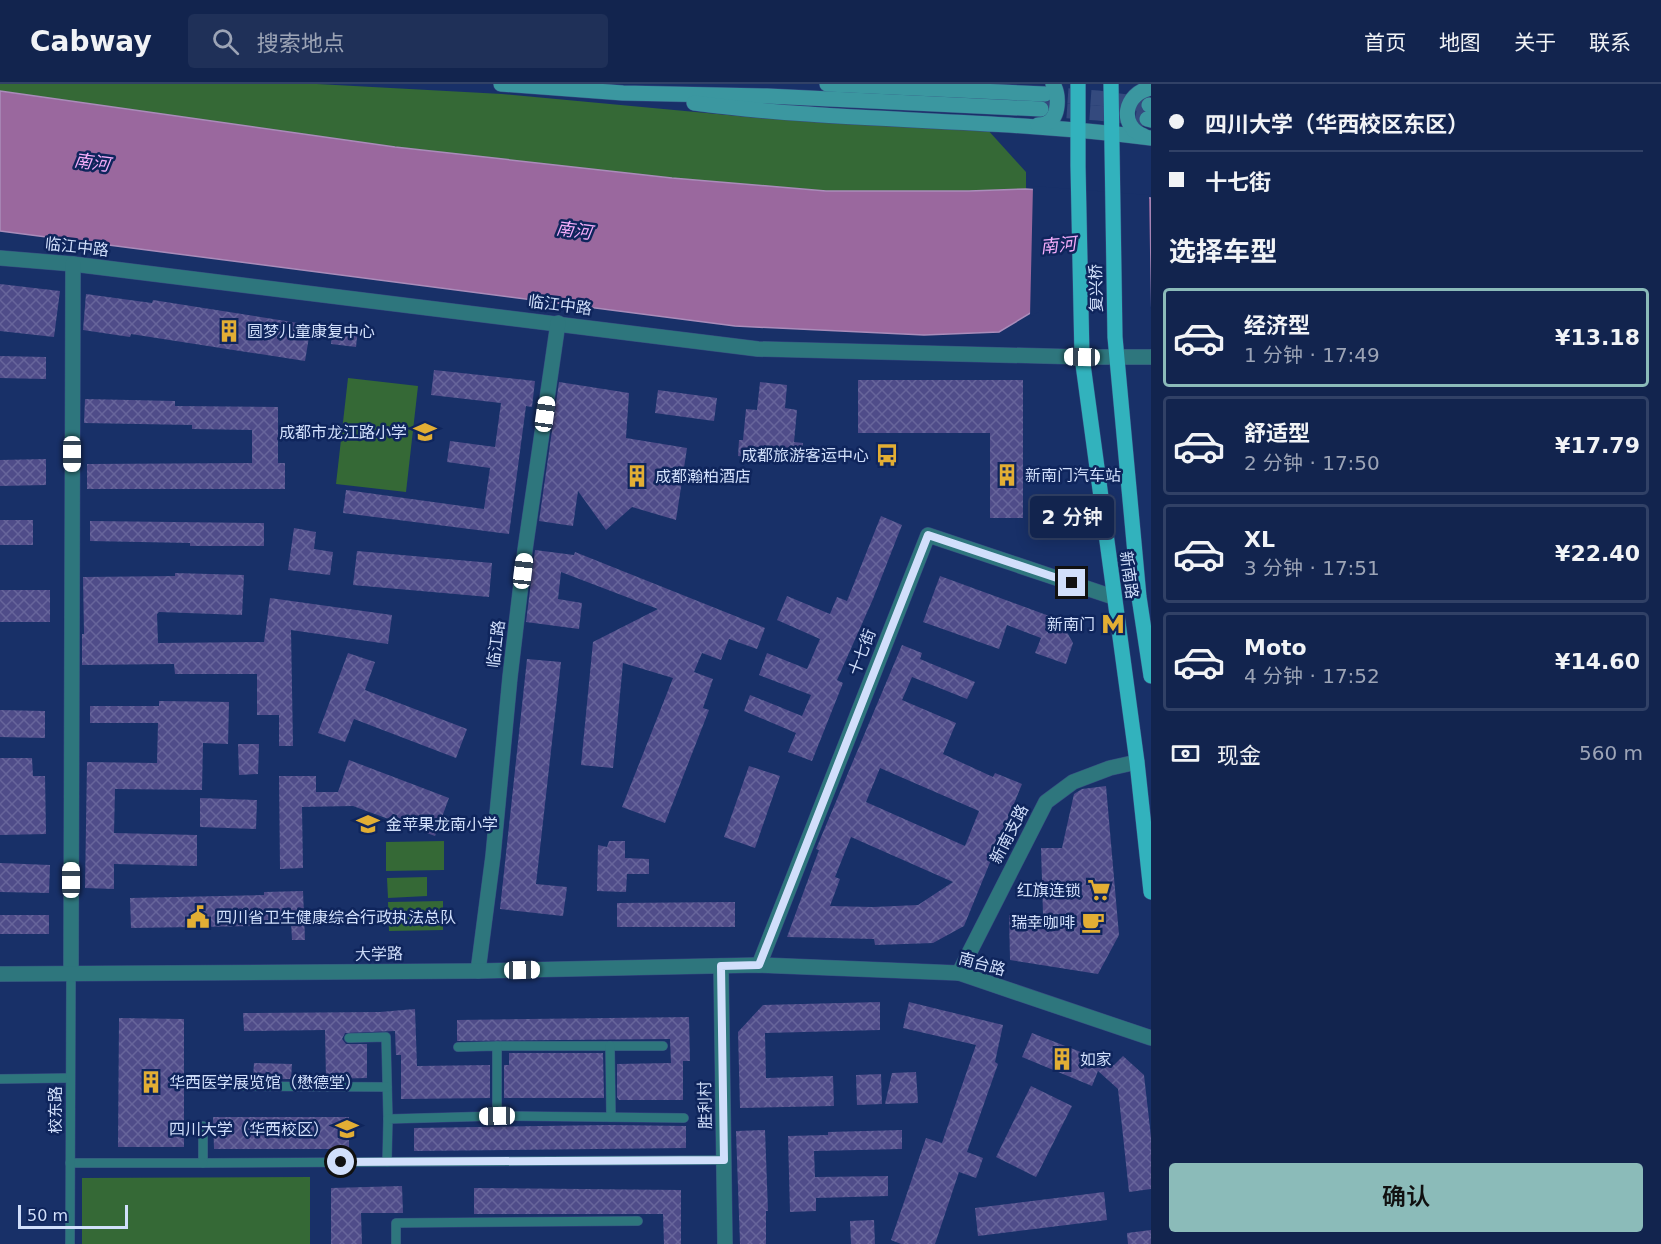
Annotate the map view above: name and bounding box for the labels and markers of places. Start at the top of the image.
building icon: 圆梦儿童康复中心 [216,318,242,344]
place label: 圆梦儿童康复中心 [247,322,375,341]
school or university icon: 成都市龙江路小学 [412,419,438,445]
place label: 成都市龙江路小学 [279,423,407,442]
bus stop icon: 成都旅游客运中心 [874,442,900,468]
place label: 成都旅游客运中心 [741,446,869,465]
building icon: 新南门汽车站 [994,462,1020,488]
building icon: 成都瀚柏酒店 [624,463,650,489]
place label: 新南门汽车站 [1025,466,1121,485]
place label: 成都瀚柏酒店 [655,467,751,486]
metro station icon: 新南门 [1100,611,1126,637]
place label: 新南门 [1047,615,1095,634]
school or university icon: 金苹果龙南小学 [355,811,381,837]
place label: 金苹果龙南小学 [386,815,498,834]
supermarket icon: 红旗连锁 [1086,877,1112,903]
place label: 红旗连锁 [1017,881,1081,900]
public building icon: 四川省卫生健康综合行政执法总队 [185,904,211,930]
place label: 四川省卫生健康综合行政执法总队 [216,908,456,927]
cafe icon: 瑞幸咖啡 [1080,909,1106,935]
place label: 瑞幸咖啡 [1011,913,1075,932]
building icon: 如家 [1049,1046,1075,1072]
place label: 如家 [1080,1050,1112,1069]
building icon: 华西医学展览馆（懋德堂） [138,1069,164,1095]
place label: 华西医学展览馆（懋德堂） [169,1073,361,1092]
school or university icon: 四川大学（华西校区） [334,1116,360,1142]
place label: 四川大学（华西校区） [169,1120,329,1139]

